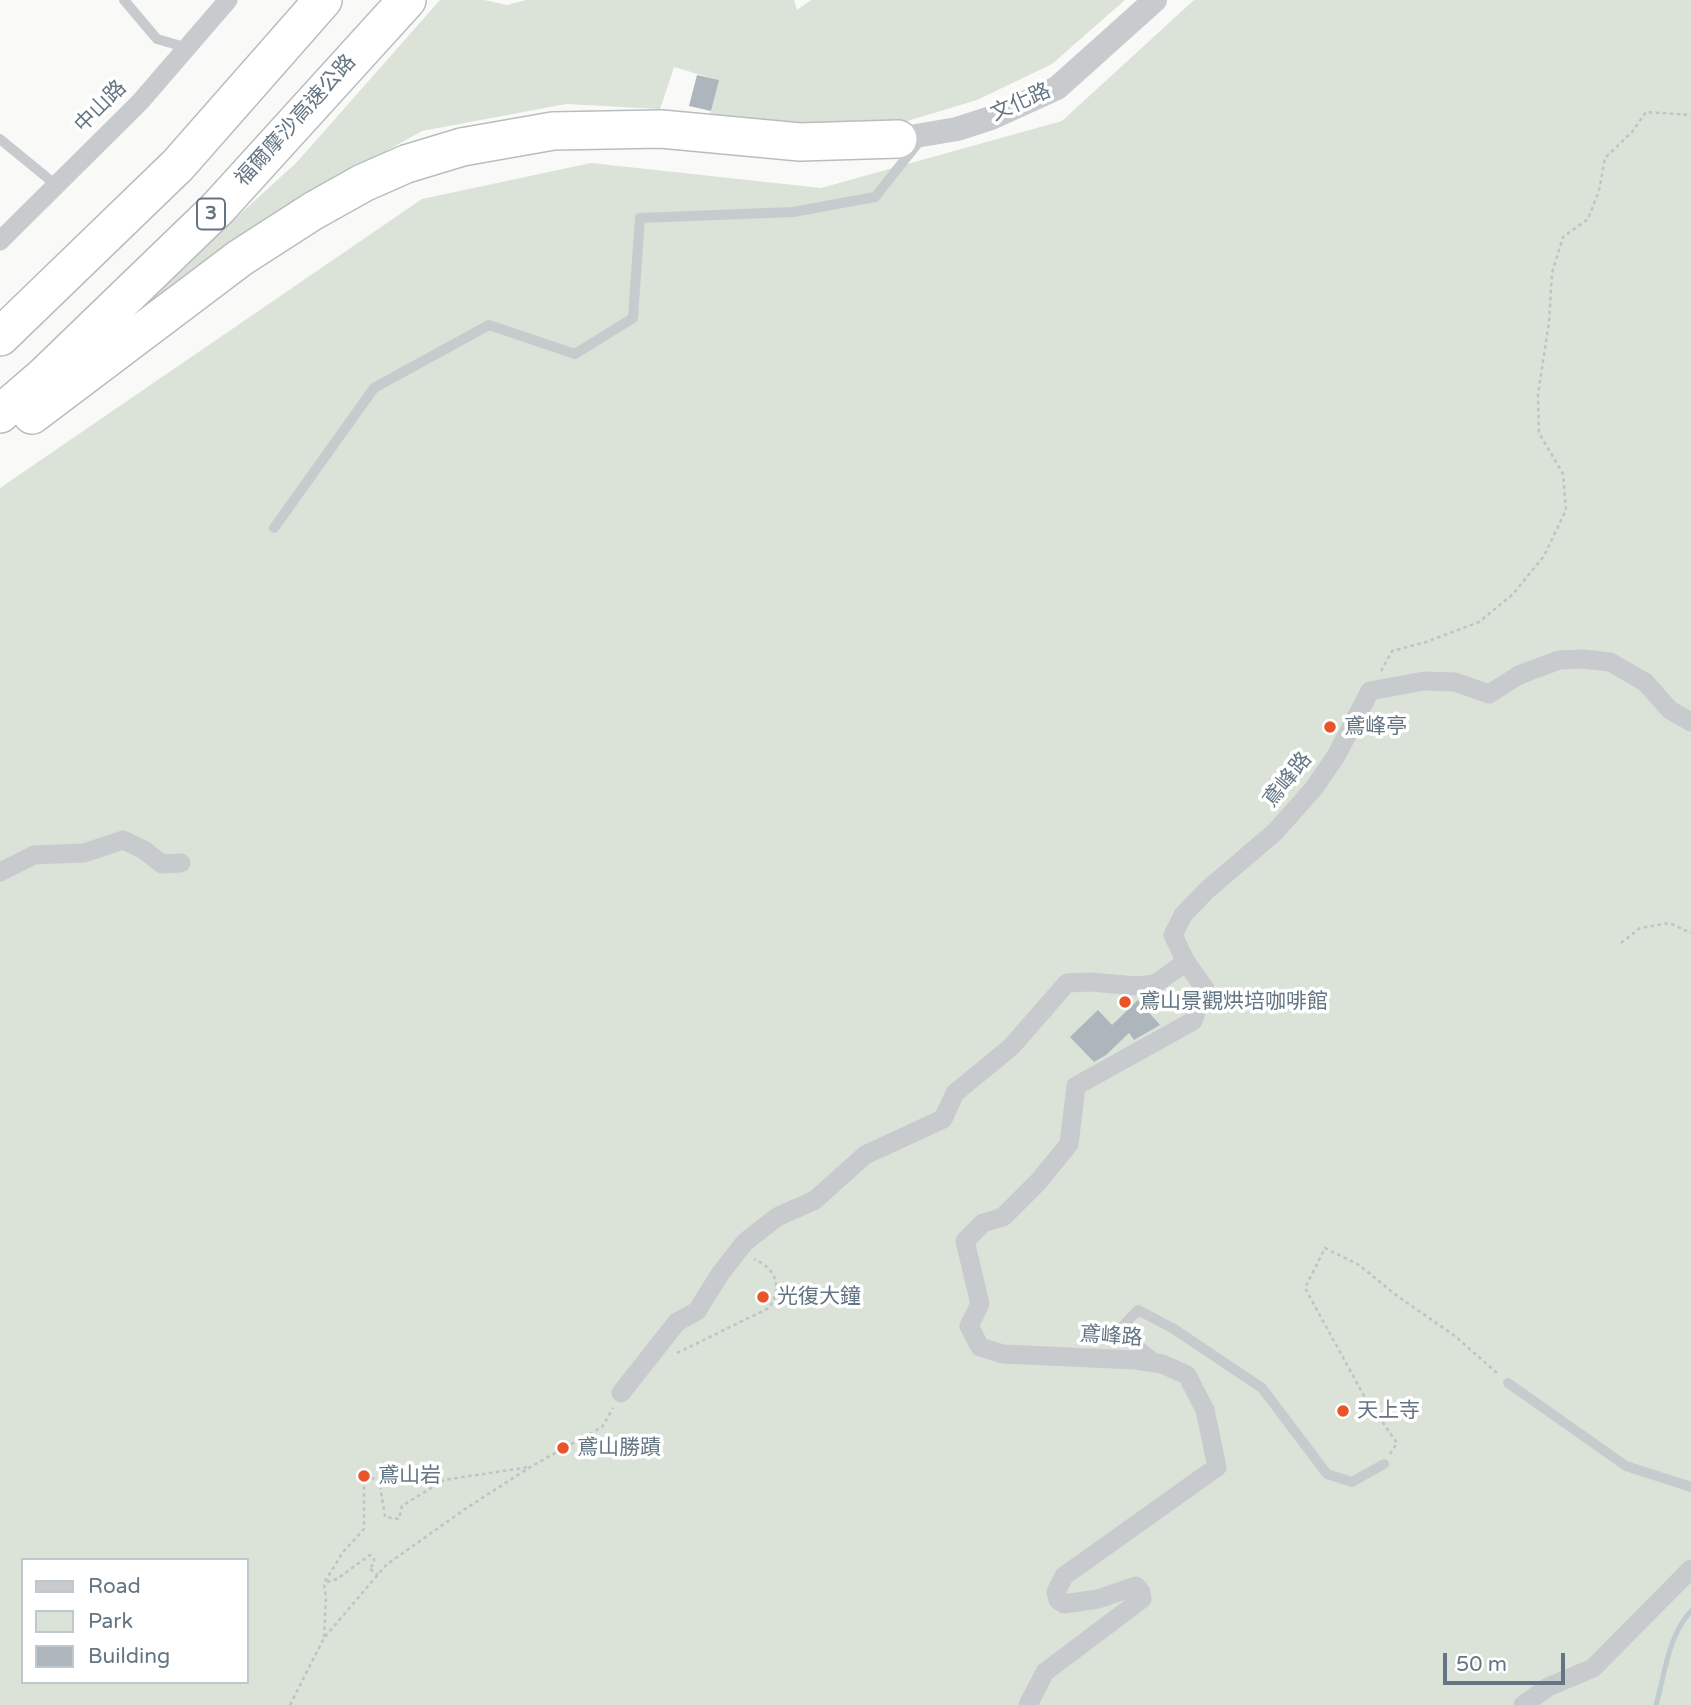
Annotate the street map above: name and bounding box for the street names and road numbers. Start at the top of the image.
street label: 福爾摩沙高速公路 [230,50,362,192]
street label: 中山路 [70,76,132,138]
street label: 文化路 [987,79,1055,127]
road number: 3 [197,198,225,230]
street label: 鳶峰路 [1258,748,1318,812]
street label: 鳶峰路 [1079,1322,1143,1352]

